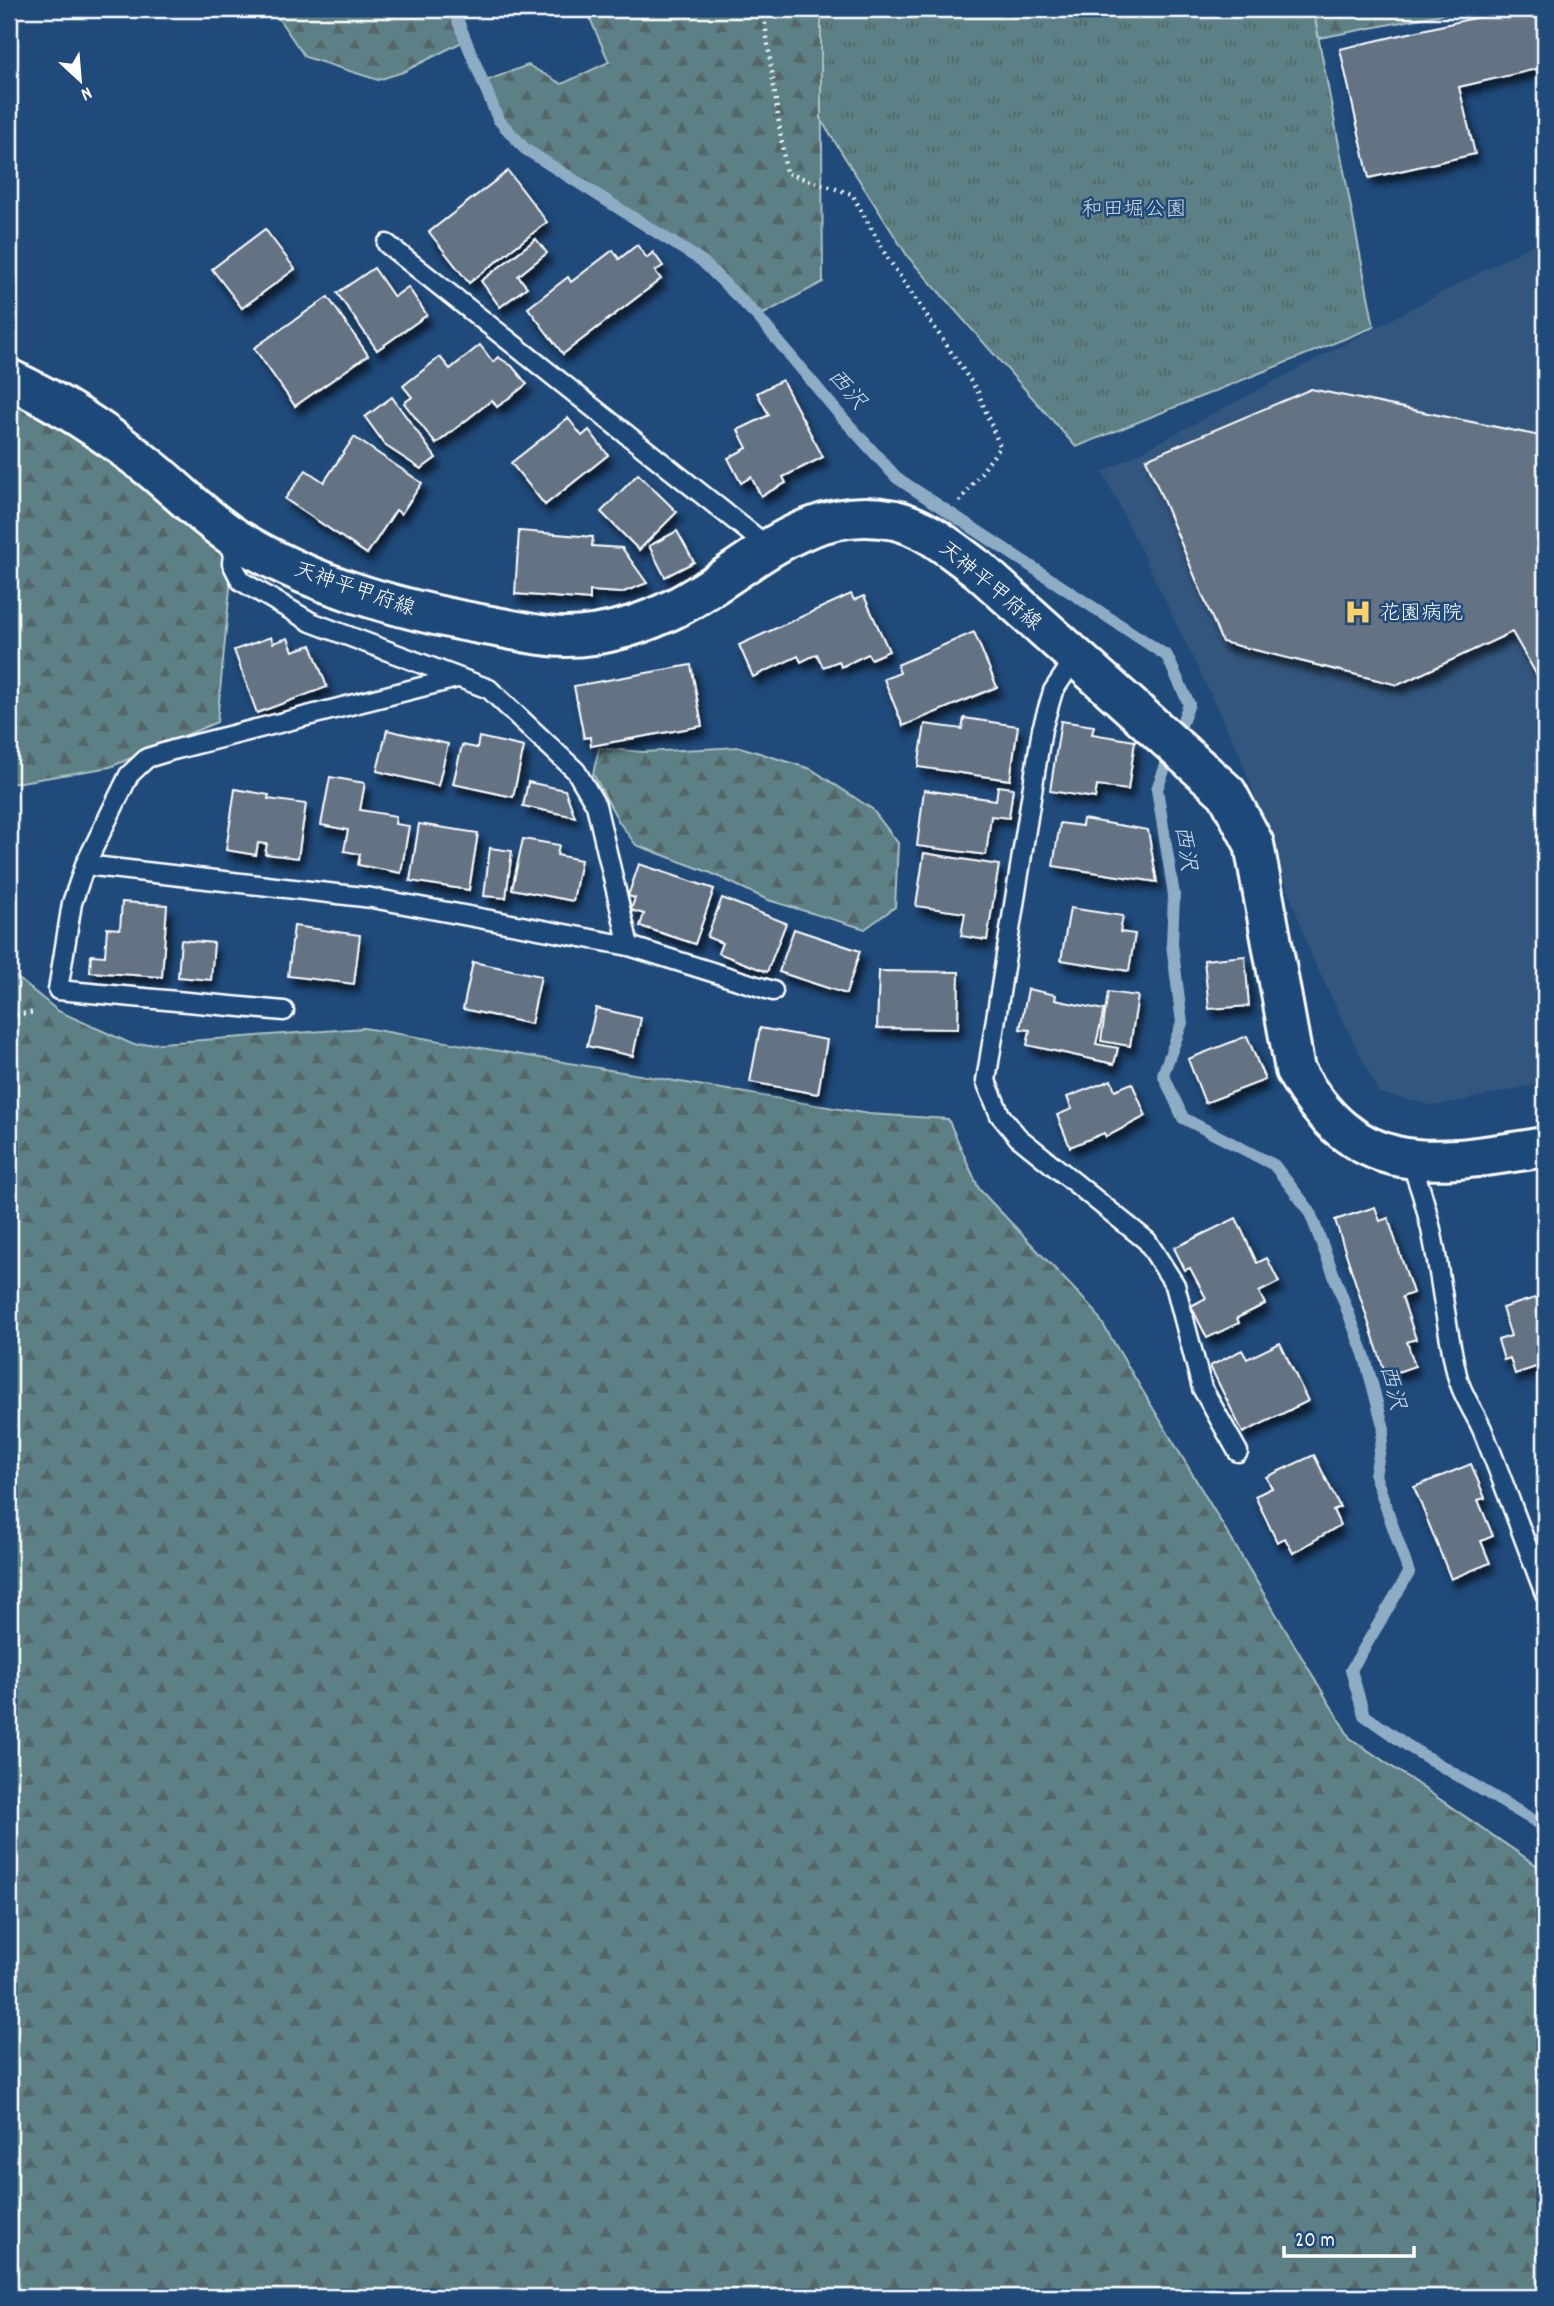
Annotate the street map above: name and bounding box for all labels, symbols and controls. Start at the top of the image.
north arrow [46,46,116,116]
text: N [76,78,96,106]
park label: 和田堀公園 [1082,196,1187,226]
water label: 西沢 [818,362,874,419]
street label: 天神平甲府線 [931,535,1047,639]
street label: 天神平甲府線 [290,556,418,626]
hospital icon: 花園病院 [1343,597,1373,627]
place label: 花園病院 [1379,600,1463,630]
water label: 西沢 [1164,823,1204,875]
water label: 西沢 [1369,1361,1413,1415]
scale bar [1284,2215,1414,2259]
text: 20 m [1295,2227,1335,2257]

